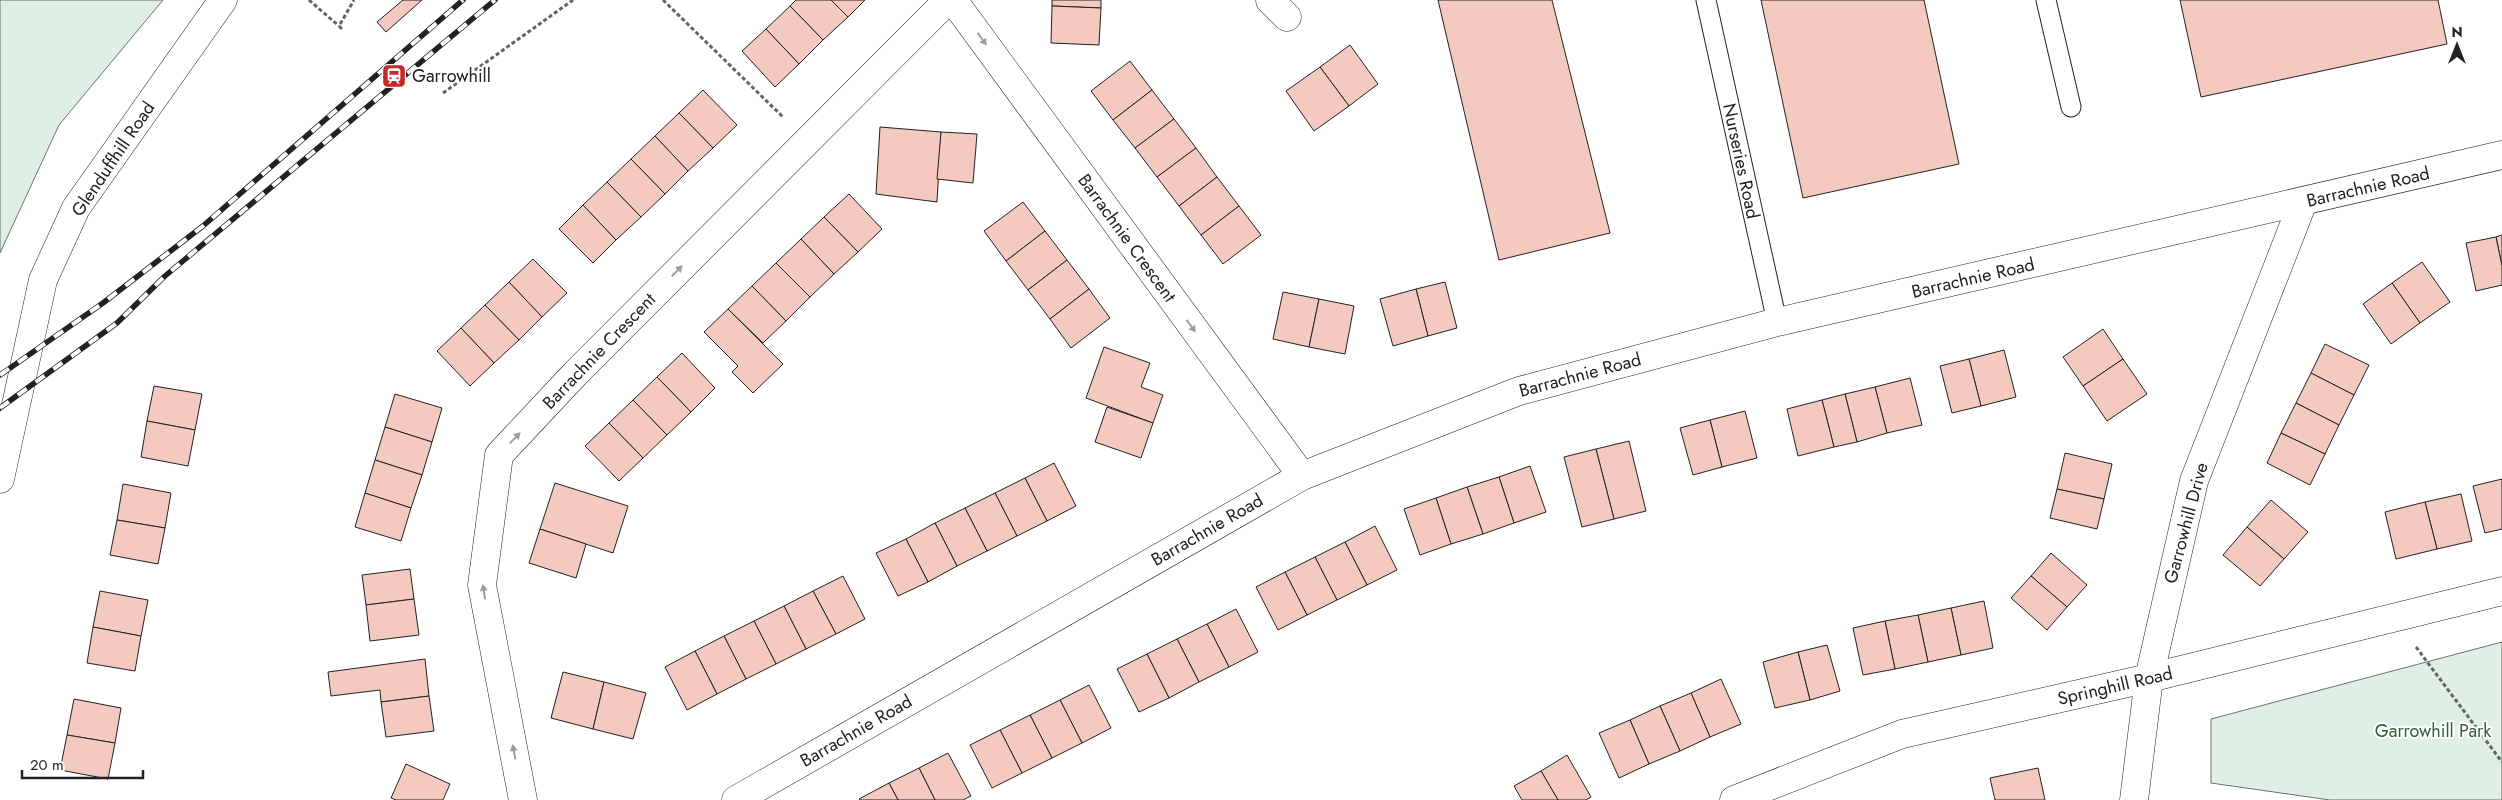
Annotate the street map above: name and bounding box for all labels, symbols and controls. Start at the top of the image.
north arrow [2432,20,2482,70]
text: N [2451,22,2463,42]
one-way arrow [977,32,987,46]
station icon: Garrowhill [381,63,407,89]
place label: Garrowhill [412,63,491,89]
street label: Glenduffhill Road [65,96,161,222]
street label: Nurseries Road [1716,101,1766,221]
street label: Barrachnie Road [2304,160,2432,214]
street label: Barrachnie Crescent [1072,168,1183,308]
street label: Barrachnie Road [1909,251,2037,305]
one-way arrow [671,265,683,277]
street label: Barrachnie Crescent [537,286,662,415]
one-way arrow [1186,319,1197,332]
street label: Barrachnie Road [1516,346,1644,404]
one-way arrow [509,432,521,444]
street label: Garrowhill Drive [2157,460,2215,586]
street label: Barrachnie Road [1146,487,1268,573]
one-way arrow [479,584,487,600]
street label: Springhill Road [2055,660,2175,712]
street label: Barrachnie Road [795,688,917,774]
park label: Garrowhill Park [2375,718,2491,744]
one-way arrow [509,744,517,760]
scale bar [22,748,144,780]
text: 20 m [30,754,64,776]

